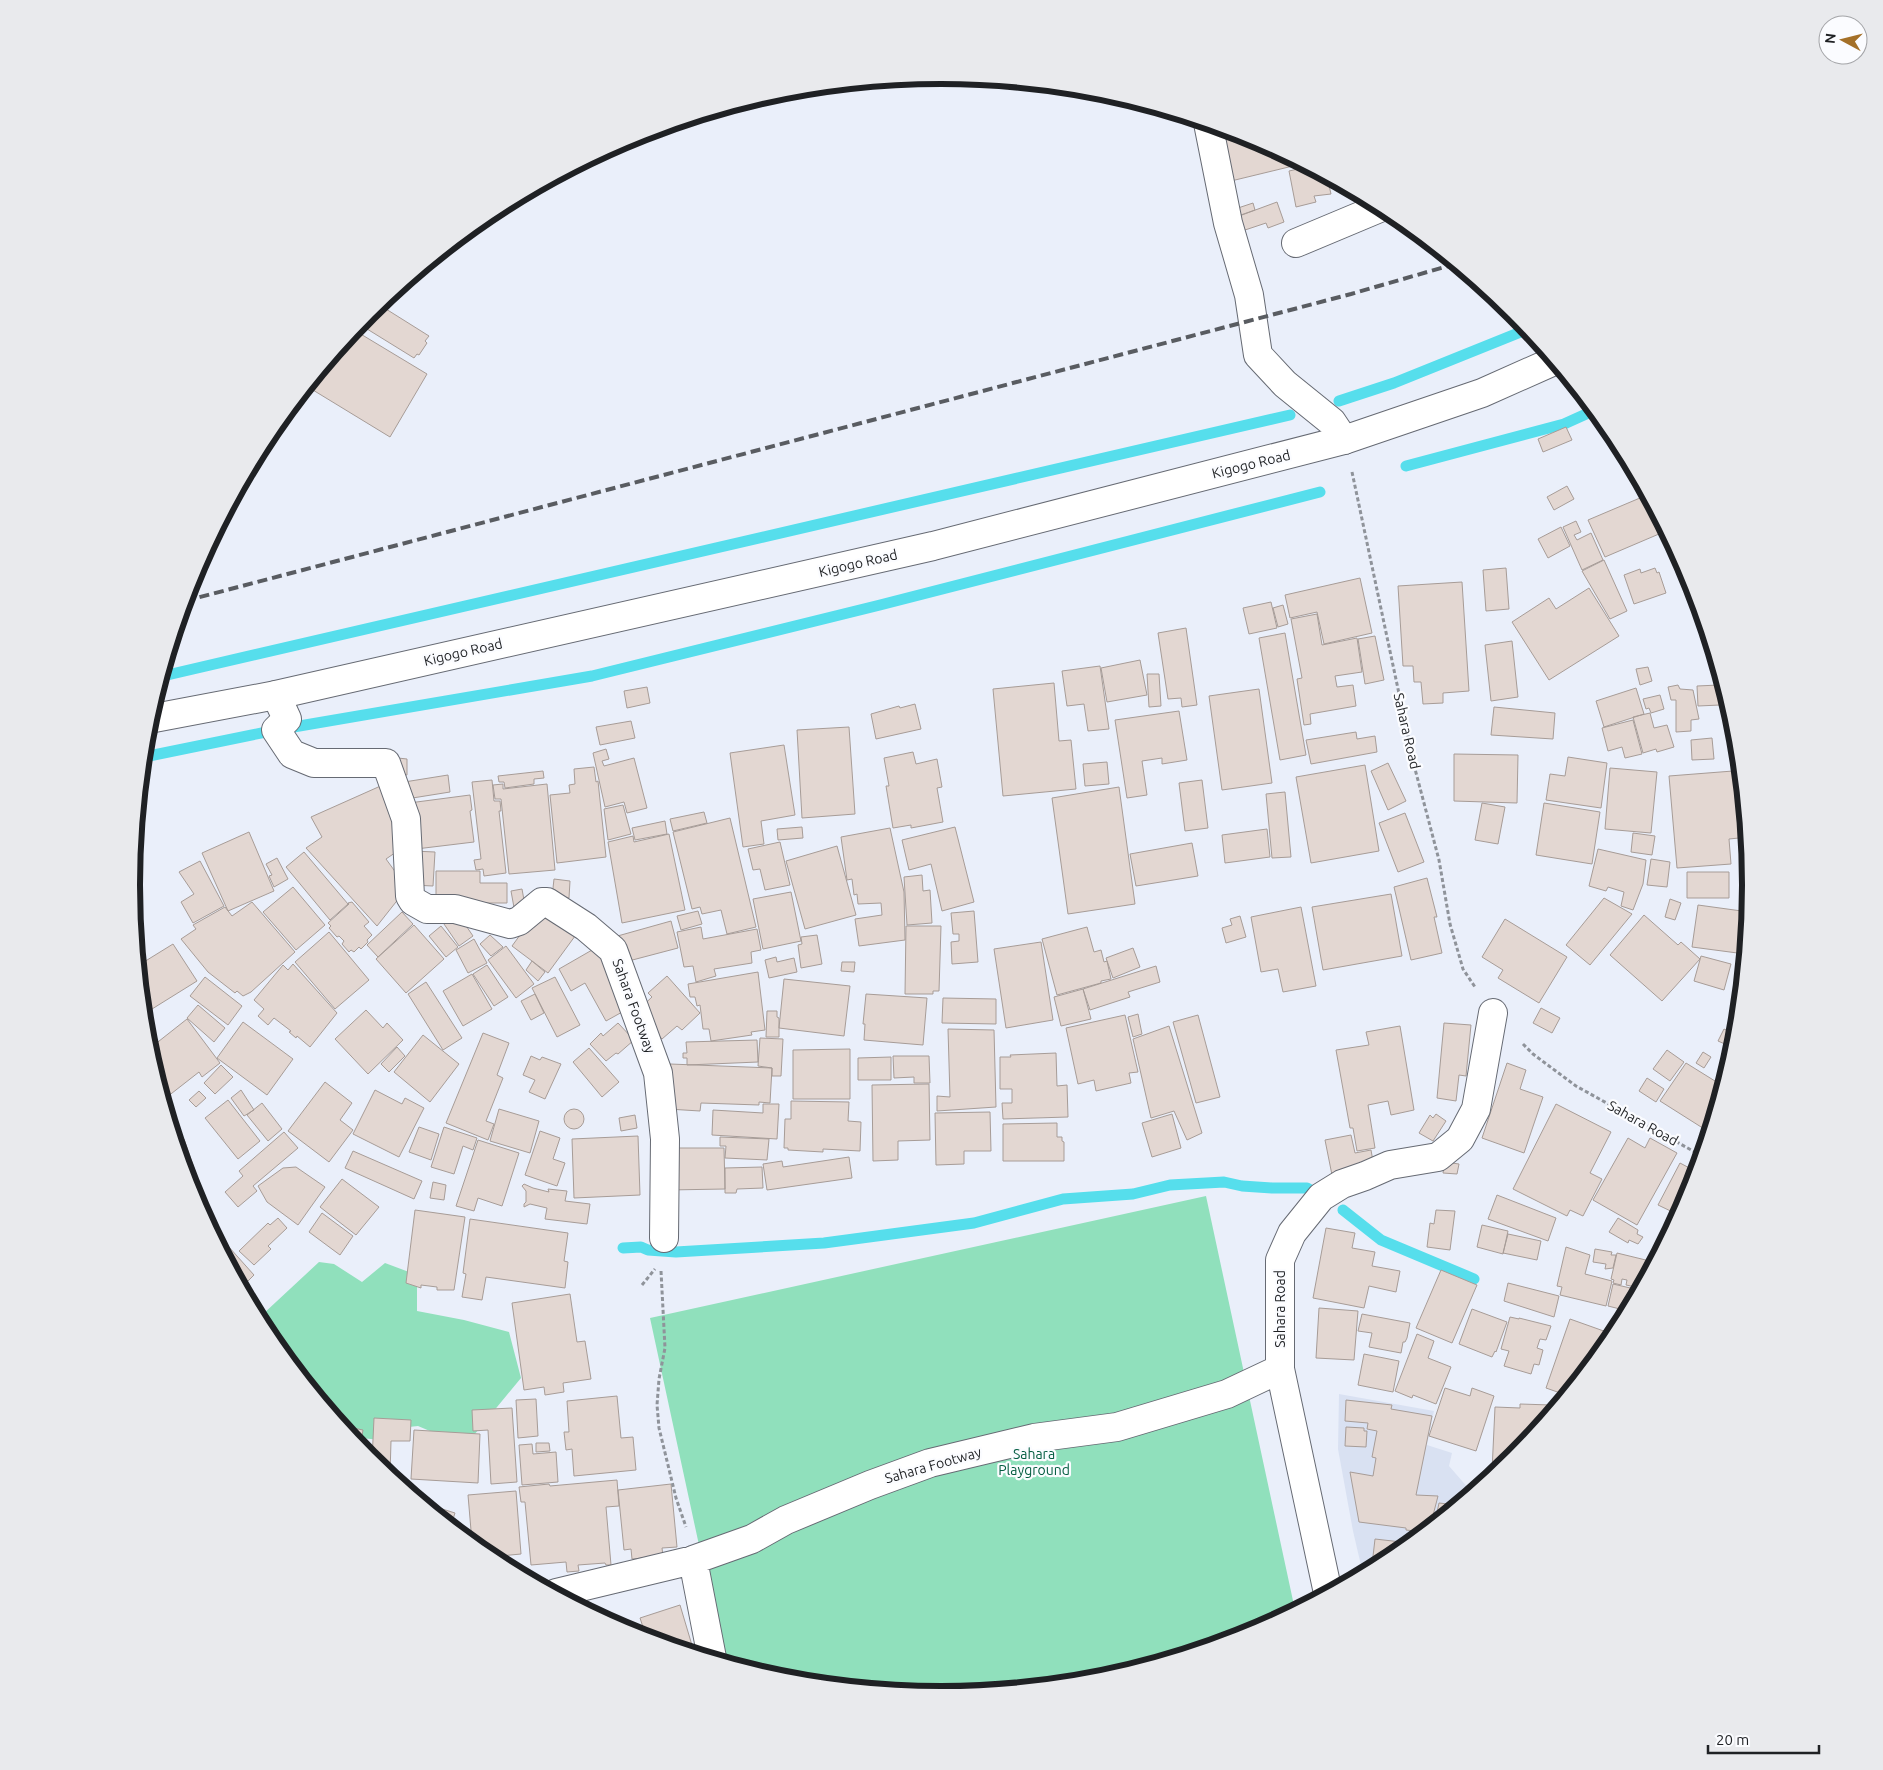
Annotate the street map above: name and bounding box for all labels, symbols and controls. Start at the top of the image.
north arrow [1818,15,1868,65]
text: N [1822,32,1839,45]
street label: Kigogo Road [1210,447,1292,481]
street label: Kigogo Road [817,546,899,580]
street label: Kigogo Road [422,635,504,669]
street label: Sahara Road [1390,691,1424,771]
street label: Sahara Footway [609,957,659,1056]
street label: Sahara Road [1605,1097,1681,1149]
street label: Sahara Road [1272,1270,1288,1348]
street label: Sahara Footway [883,1444,983,1486]
park label: Sahara Playground [998,1446,1070,1478]
scale bar [1708,1722,1819,1754]
text: 20 m [1716,1731,1749,1748]

